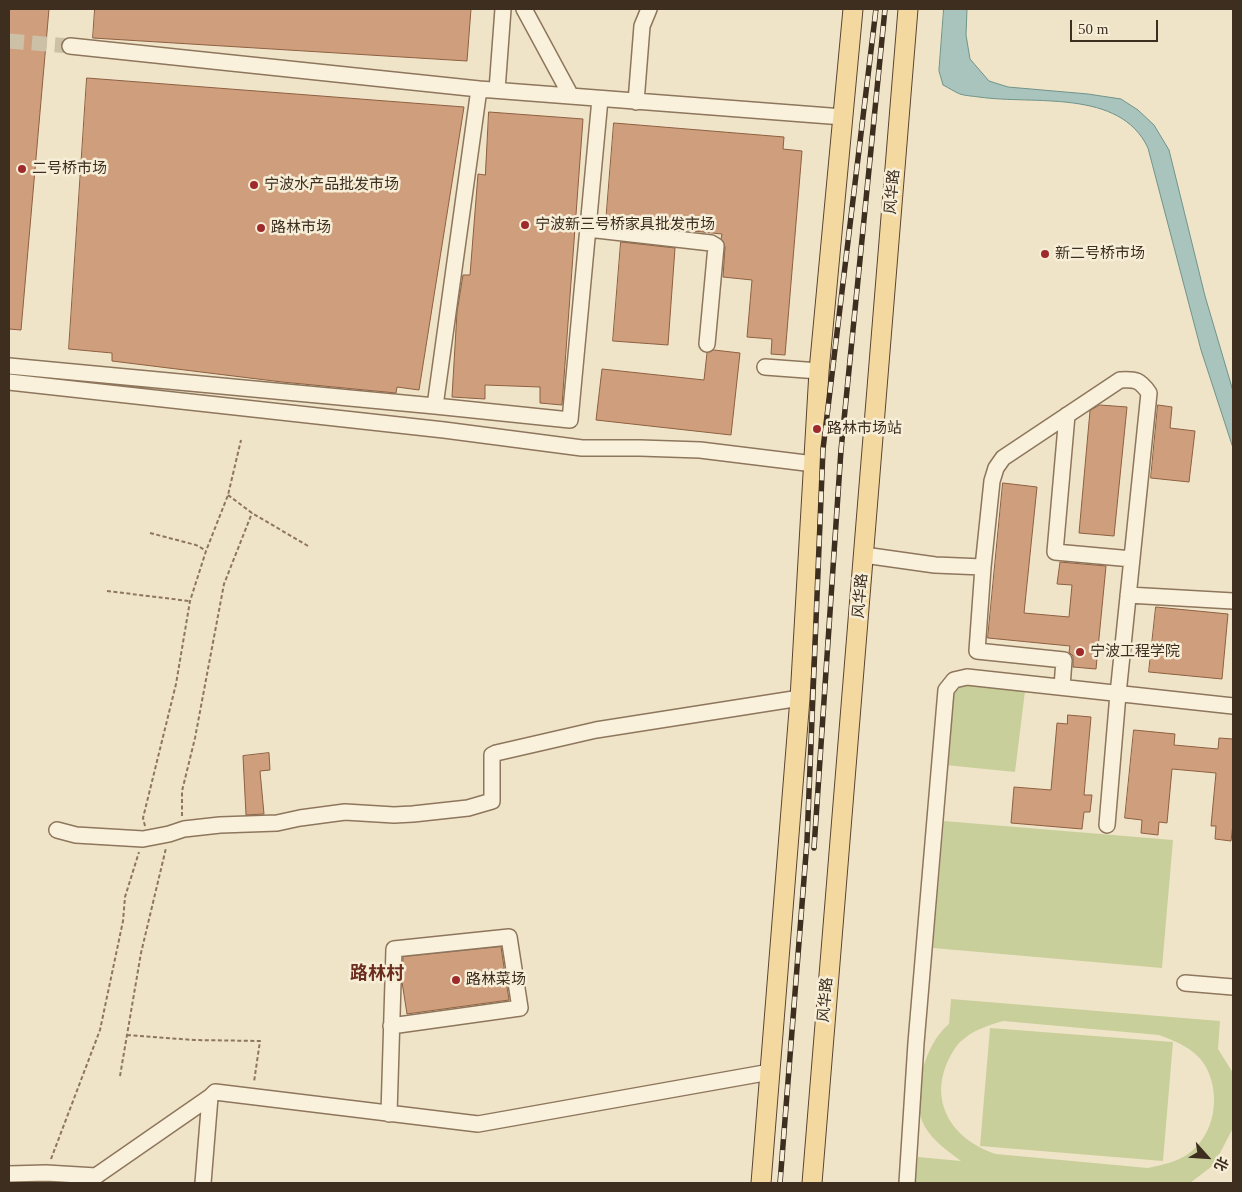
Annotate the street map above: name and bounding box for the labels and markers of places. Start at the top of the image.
place label: 二号桥市场 [32,160,107,178]
marker: 二号桥市场 [16,163,28,175]
place label: 宁波水产品批发市场 [264,176,399,194]
marker: 宁波水产品批发市场 [248,179,260,191]
place label: 宁波新三号桥家具批发市场 [535,216,715,234]
place label: 路林市场 [271,219,331,237]
marker: 宁波新三号桥家具批发市场 [519,219,531,231]
marker: 路林市场 [255,222,267,234]
place label: 新二号桥市场 [1055,245,1145,263]
marker: 新二号桥市场 [1039,248,1051,260]
place label: 路林市场站 [827,420,902,438]
marker: 路林市场站 [811,423,823,435]
place label: 宁波工程学院 [1090,643,1180,661]
marker: 宁波工程学院 [1074,646,1086,658]
place label: 路林菜场 [466,971,526,989]
marker: 路林菜场 [450,974,462,986]

